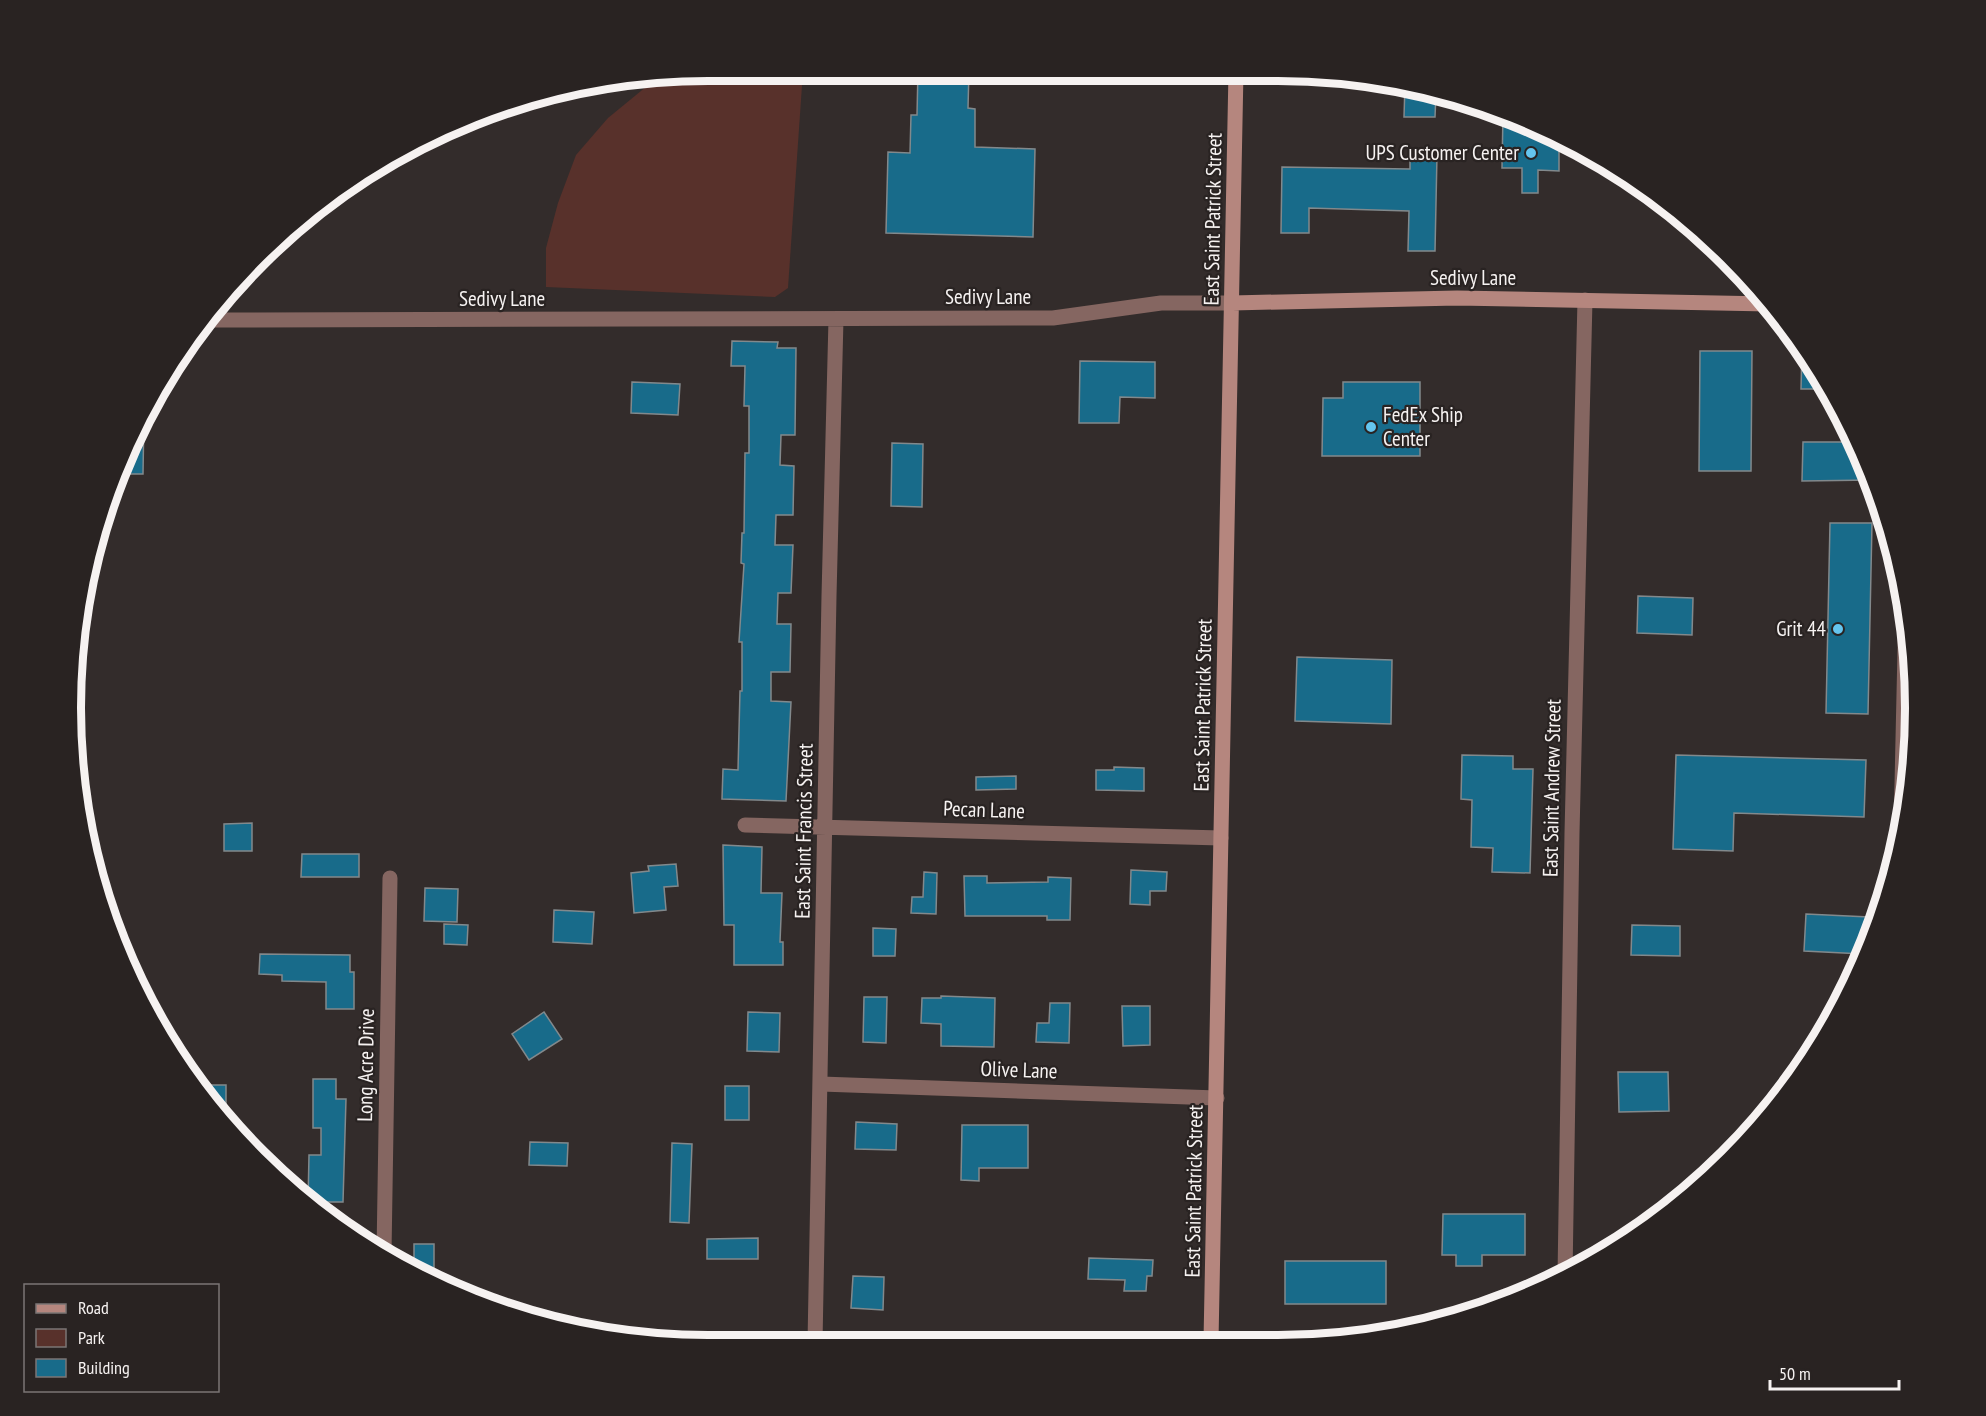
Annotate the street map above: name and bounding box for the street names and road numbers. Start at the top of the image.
street label: East Saint Patrick Street [1197,132,1228,305]
street label: Sedivy Lane [1430,264,1516,291]
street label: Sedivy Lane [945,283,1031,310]
street label: Sedivy Lane [459,285,545,312]
street label: East Saint Patrick Street [1187,618,1218,791]
street label: East Saint Andrew Street [1536,699,1567,877]
street label: East Saint Francis Street [788,743,819,919]
street label: Pecan Lane [943,795,1025,824]
street label: Long Acre Drive [351,1008,380,1122]
street label: Olive Lane [980,1055,1058,1084]
street label: East Saint Patrick Street [1178,1104,1209,1277]

